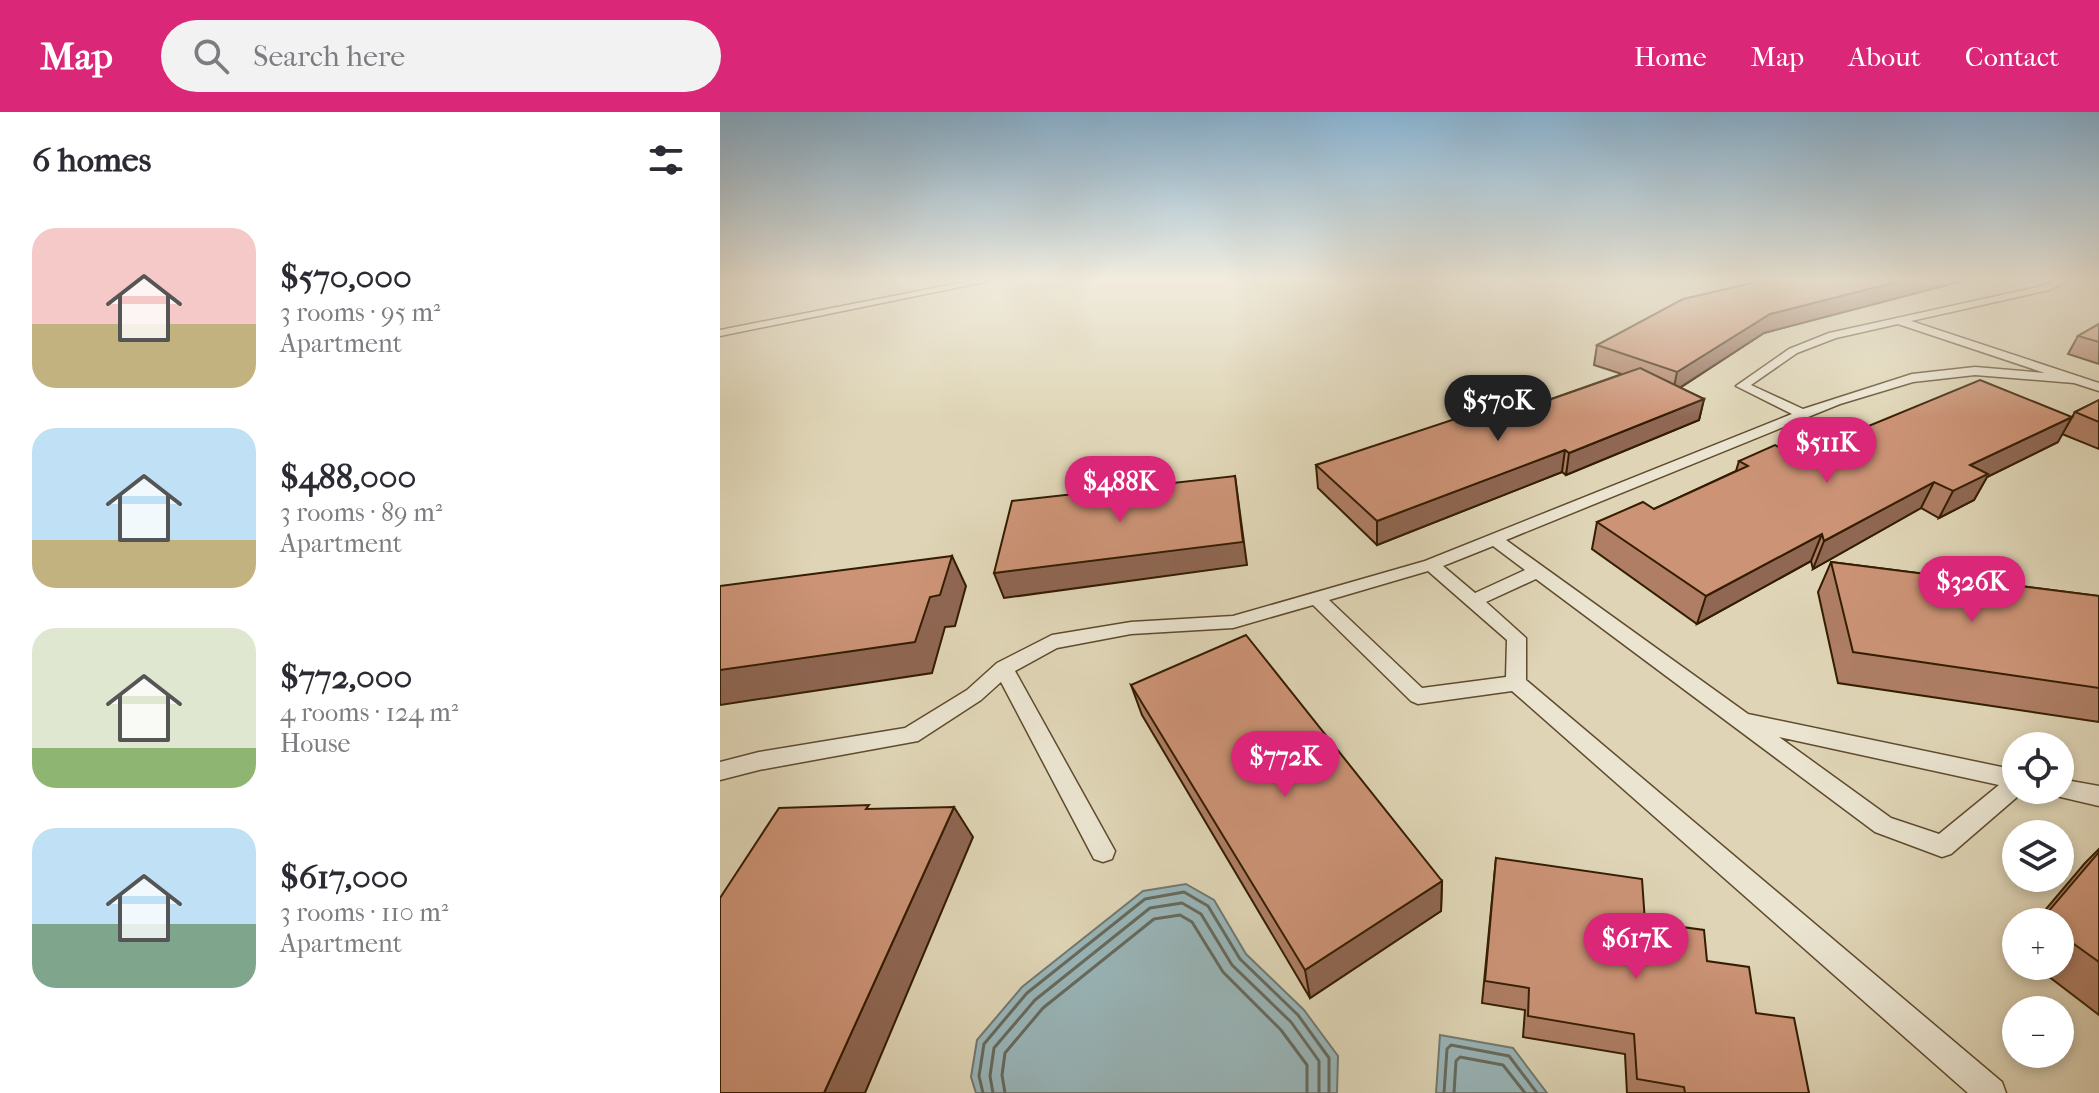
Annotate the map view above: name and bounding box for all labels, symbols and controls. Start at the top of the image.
search box [161,20,721,92]
text: Map [40,34,113,79]
icon: search [189,34,233,78]
text: Search here [253,39,405,74]
text: Home [1634,40,1707,73]
text: Map [1751,40,1804,73]
text: About [1848,40,1921,73]
text: Contact [1965,40,2059,73]
icon: filters [644,138,688,182]
text: 6 homes [32,140,151,180]
text: $570,000 [280,257,412,297]
icon: home [96,260,192,356]
text: 3 rooms · 95 m² [280,297,440,328]
text: Apartment [280,328,402,359]
pin: $570K [1442,375,1554,443]
text: $570K [1462,385,1534,416]
pin: $511K [1771,417,1883,485]
text: $511K [1795,427,1859,458]
pin: $488K [1064,456,1176,524]
text: $488,000 [280,457,416,497]
icon: home [96,460,192,556]
text: $488K [1083,466,1157,497]
text: 3 rooms · 89 m² [280,497,442,528]
text: Apartment [280,528,402,559]
pin: $326K [1916,556,2028,624]
text: $326K [1936,566,2008,597]
text: $772,000 [280,657,412,697]
icon: home [96,660,192,756]
text: 4 rooms · 124 m² [280,697,458,728]
text: House [280,728,350,759]
pin: $772K [1229,731,1341,799]
map controls [2002,732,2074,1068]
button: locate [2002,732,2074,804]
text: $772K [1249,741,1321,772]
button: layers [2002,820,2074,892]
text: $617,000 [280,857,408,897]
icon: home [96,860,192,956]
text: 3 rooms · 110 m² [280,897,448,928]
button: + [2002,908,2074,980]
pin: $617K [1580,913,1692,981]
text: $617K [1602,923,1670,954]
text: Apartment [280,928,402,959]
button: − [2002,996,2074,1068]

